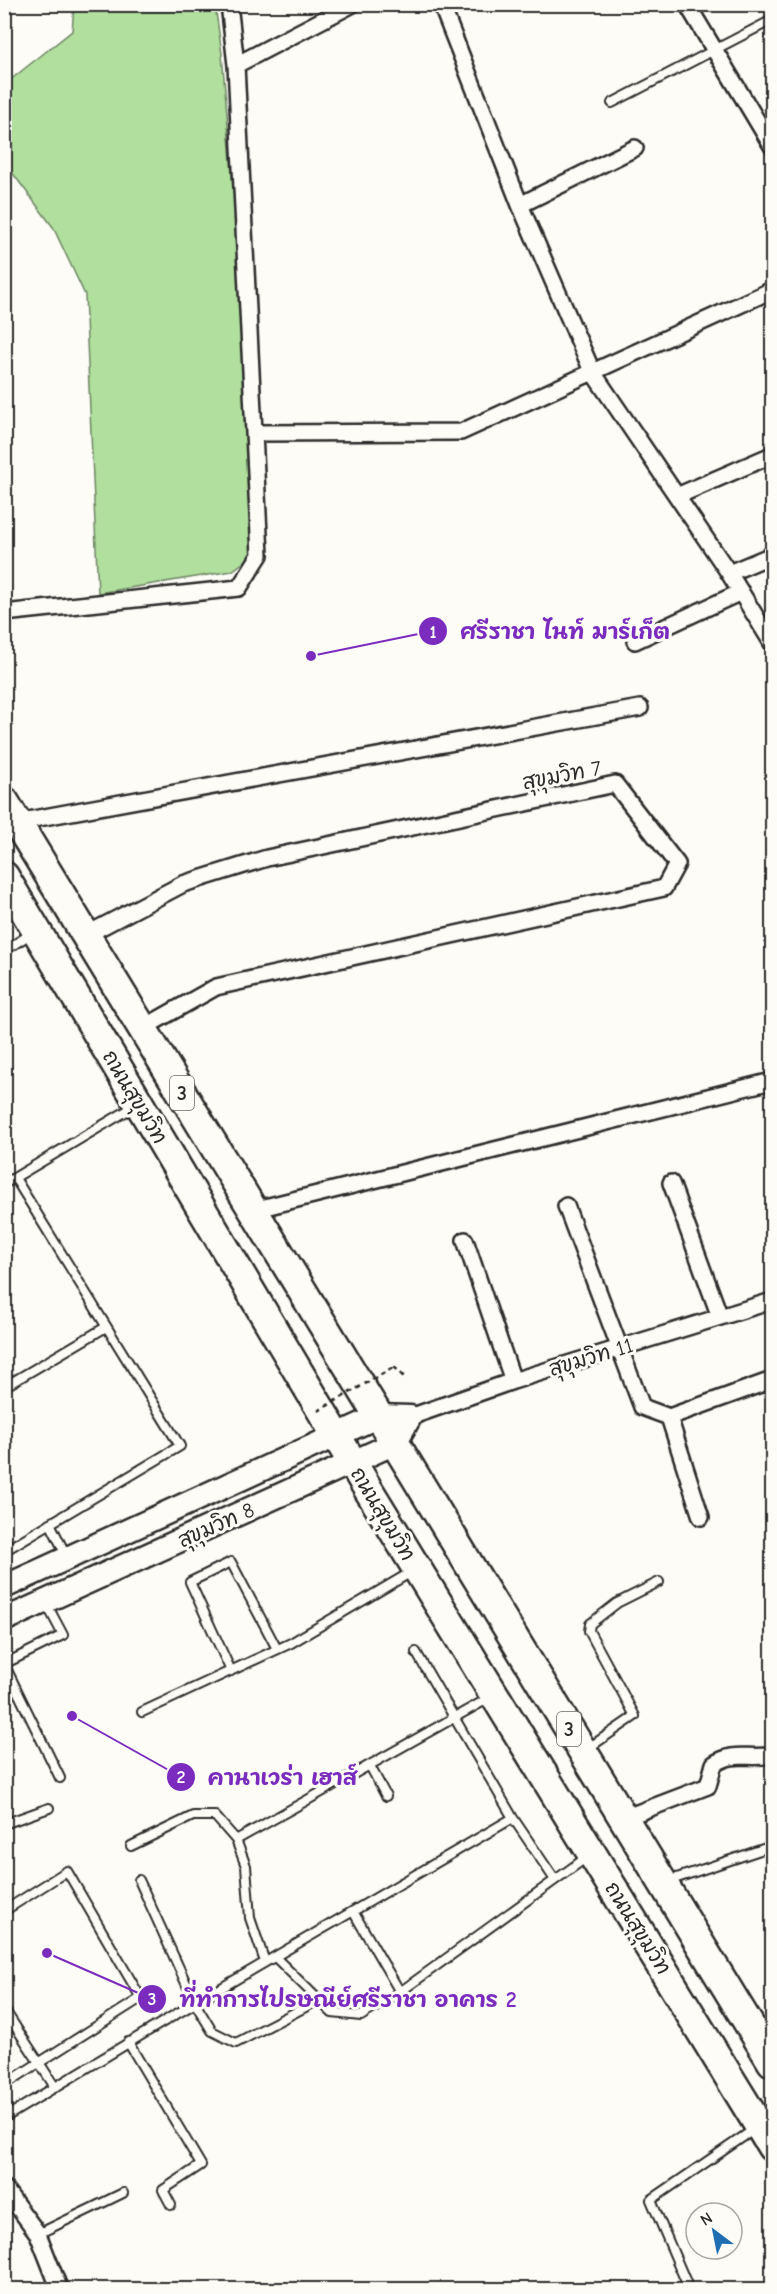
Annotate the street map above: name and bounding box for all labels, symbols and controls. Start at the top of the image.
callout: ศรีราชา ไนท์ มาร์เก็ต [418,611,682,651]
text: ศรีราชา ไนท์ มาร์เก็ต [460,617,670,645]
text: 1 [429,622,437,643]
street label: สุขุมวิท 7 [520,756,604,798]
street label: ถนนสุขุมวิท [94,1046,172,1150]
road number: 3 [170,1076,194,1110]
street label: สุขุมวิท 11 [546,1333,637,1385]
street label: ถนนสุขุมวิท [342,1463,420,1567]
street label: สุขุมวิท 8 [174,1498,259,1556]
road number: 3 [557,1712,581,1746]
callout: คานาเวร่า เฮาส์ [166,1757,369,1797]
text: คานาเวร่า เฮาส์ [207,1763,359,1791]
text: 2 [177,1767,186,1788]
street label: ถนนสุขุมวิท [597,1877,676,1981]
callout: ที่ทำการไปรษณีย์ศรีราชา อาคาร 2 [137,1979,529,2019]
text: ที่ทำการไปรษณีย์ศรีราชา อาคาร 2 [179,1979,517,2013]
text: 3 [148,1989,156,2010]
north arrow [684,2201,744,2261]
text: N [697,2209,716,2230]

